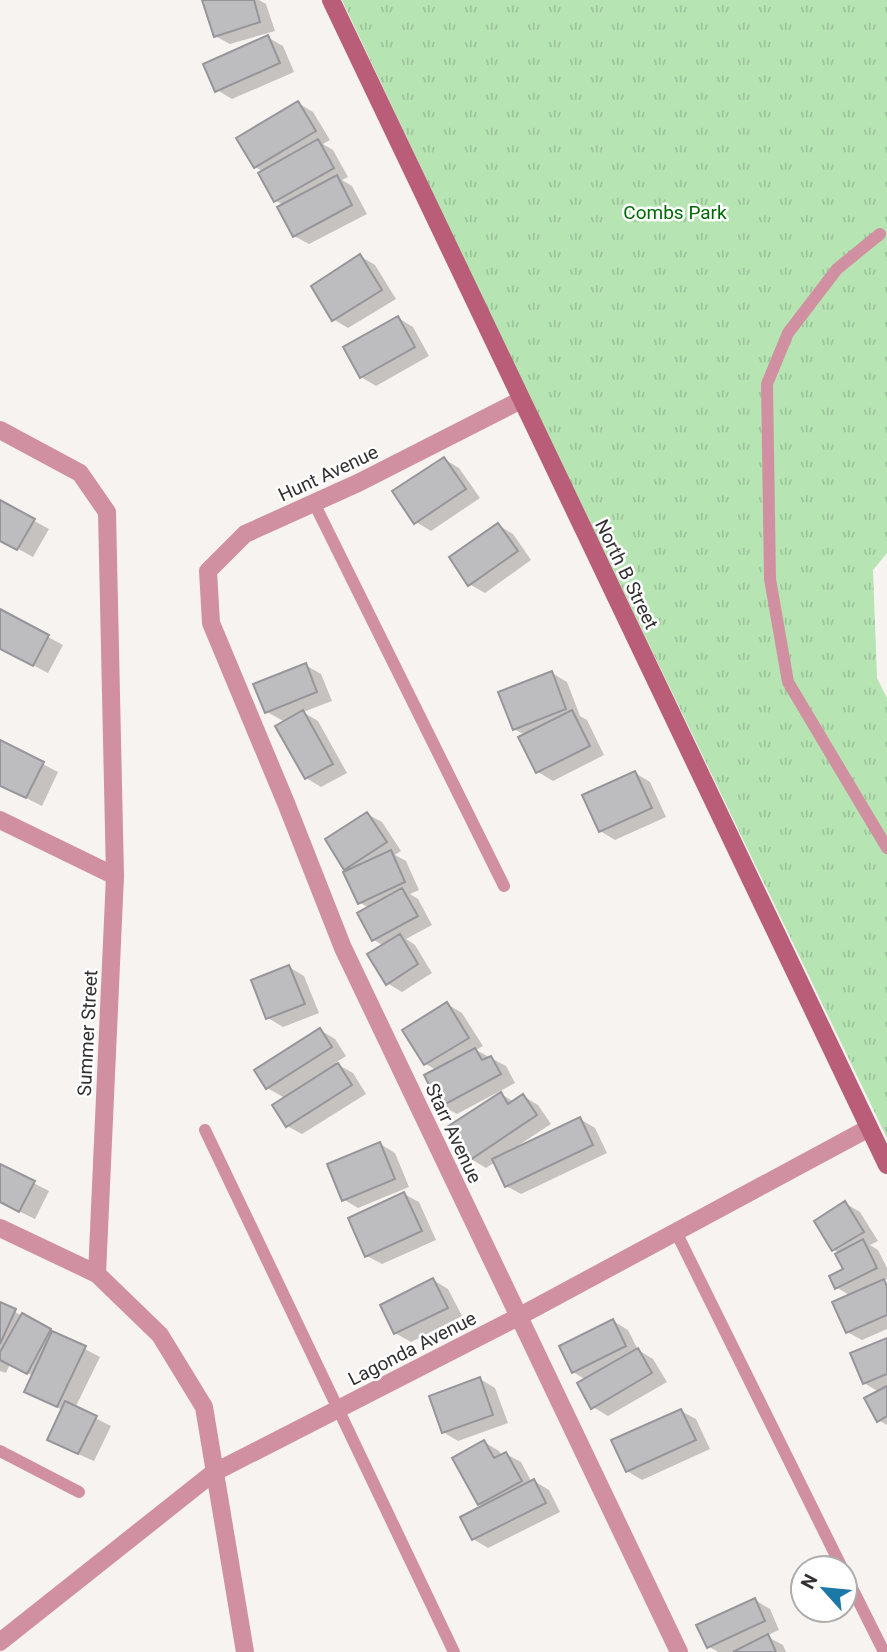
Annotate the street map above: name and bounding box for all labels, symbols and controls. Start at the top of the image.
park label: Combs Park [623,201,727,224]
street label: Hunt Avenue [275,440,382,507]
street label: North B Street [590,516,663,633]
street label: Summer Street [73,969,102,1097]
street label: Starr Avenue [420,1080,487,1187]
street label: Lagonda Avenue [344,1306,480,1391]
north arrow [789,1554,859,1624]
text: N [796,1570,823,1593]

